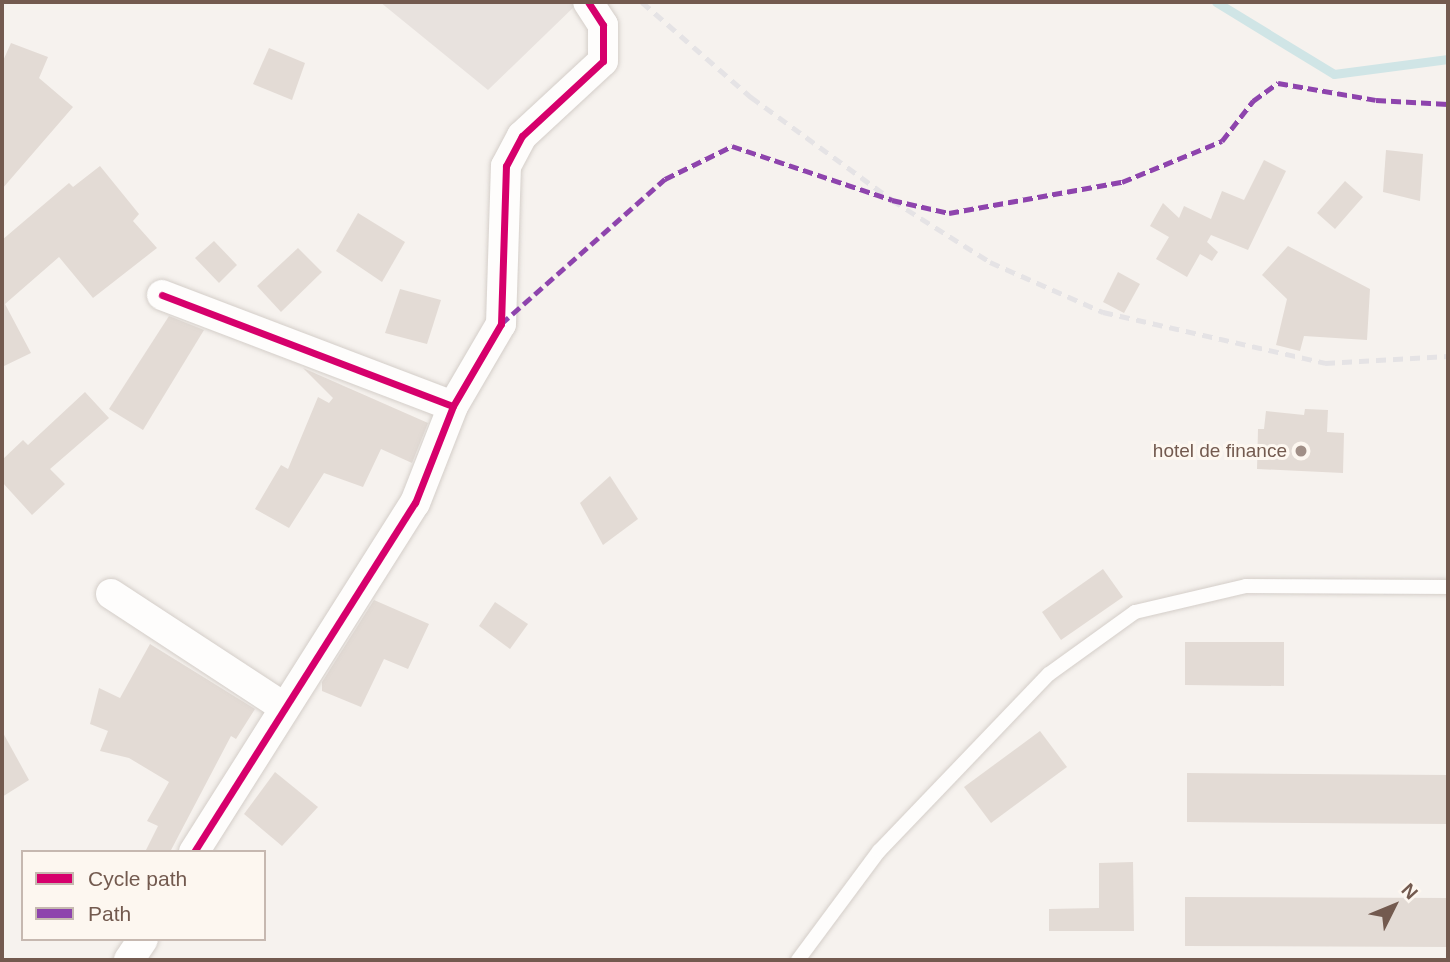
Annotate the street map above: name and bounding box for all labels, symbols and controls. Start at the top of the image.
place label: hotel de finance [1153,440,1287,462]
marker: hotel de finance [1293,443,1309,459]
legend [21,850,266,941]
text: Cycle path [88,867,187,890]
north arrow [1359,871,1429,941]
text: N [1397,879,1422,904]
text: Path [88,902,131,925]

